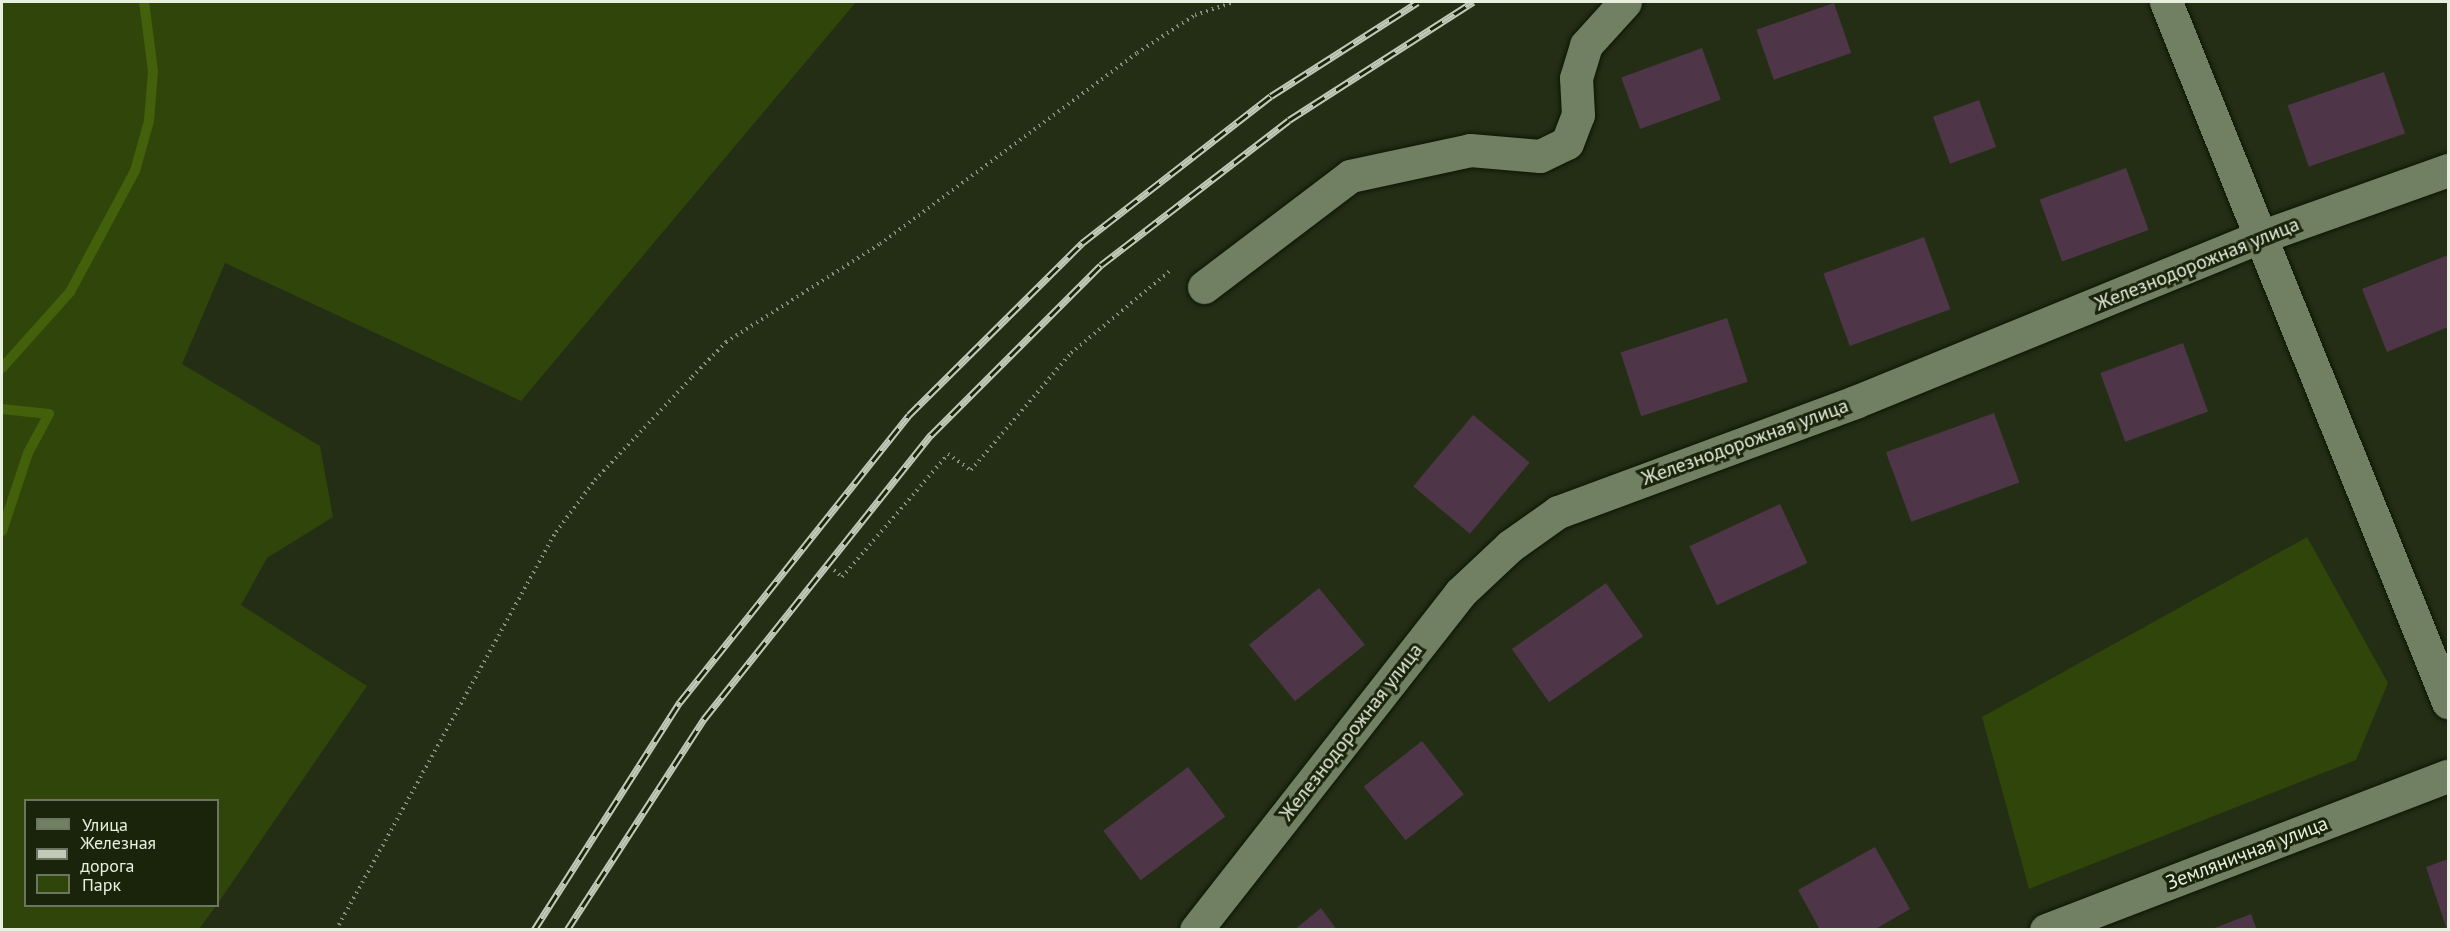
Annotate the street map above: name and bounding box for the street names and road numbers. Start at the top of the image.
street label: Железнодорожная улица [2091,212,2303,316]
street label: Железнодорожная улица [1638,393,1852,491]
street label: Железнодорожная улица [1274,639,1428,825]
street label: Земляничная улица [2163,811,2331,895]

